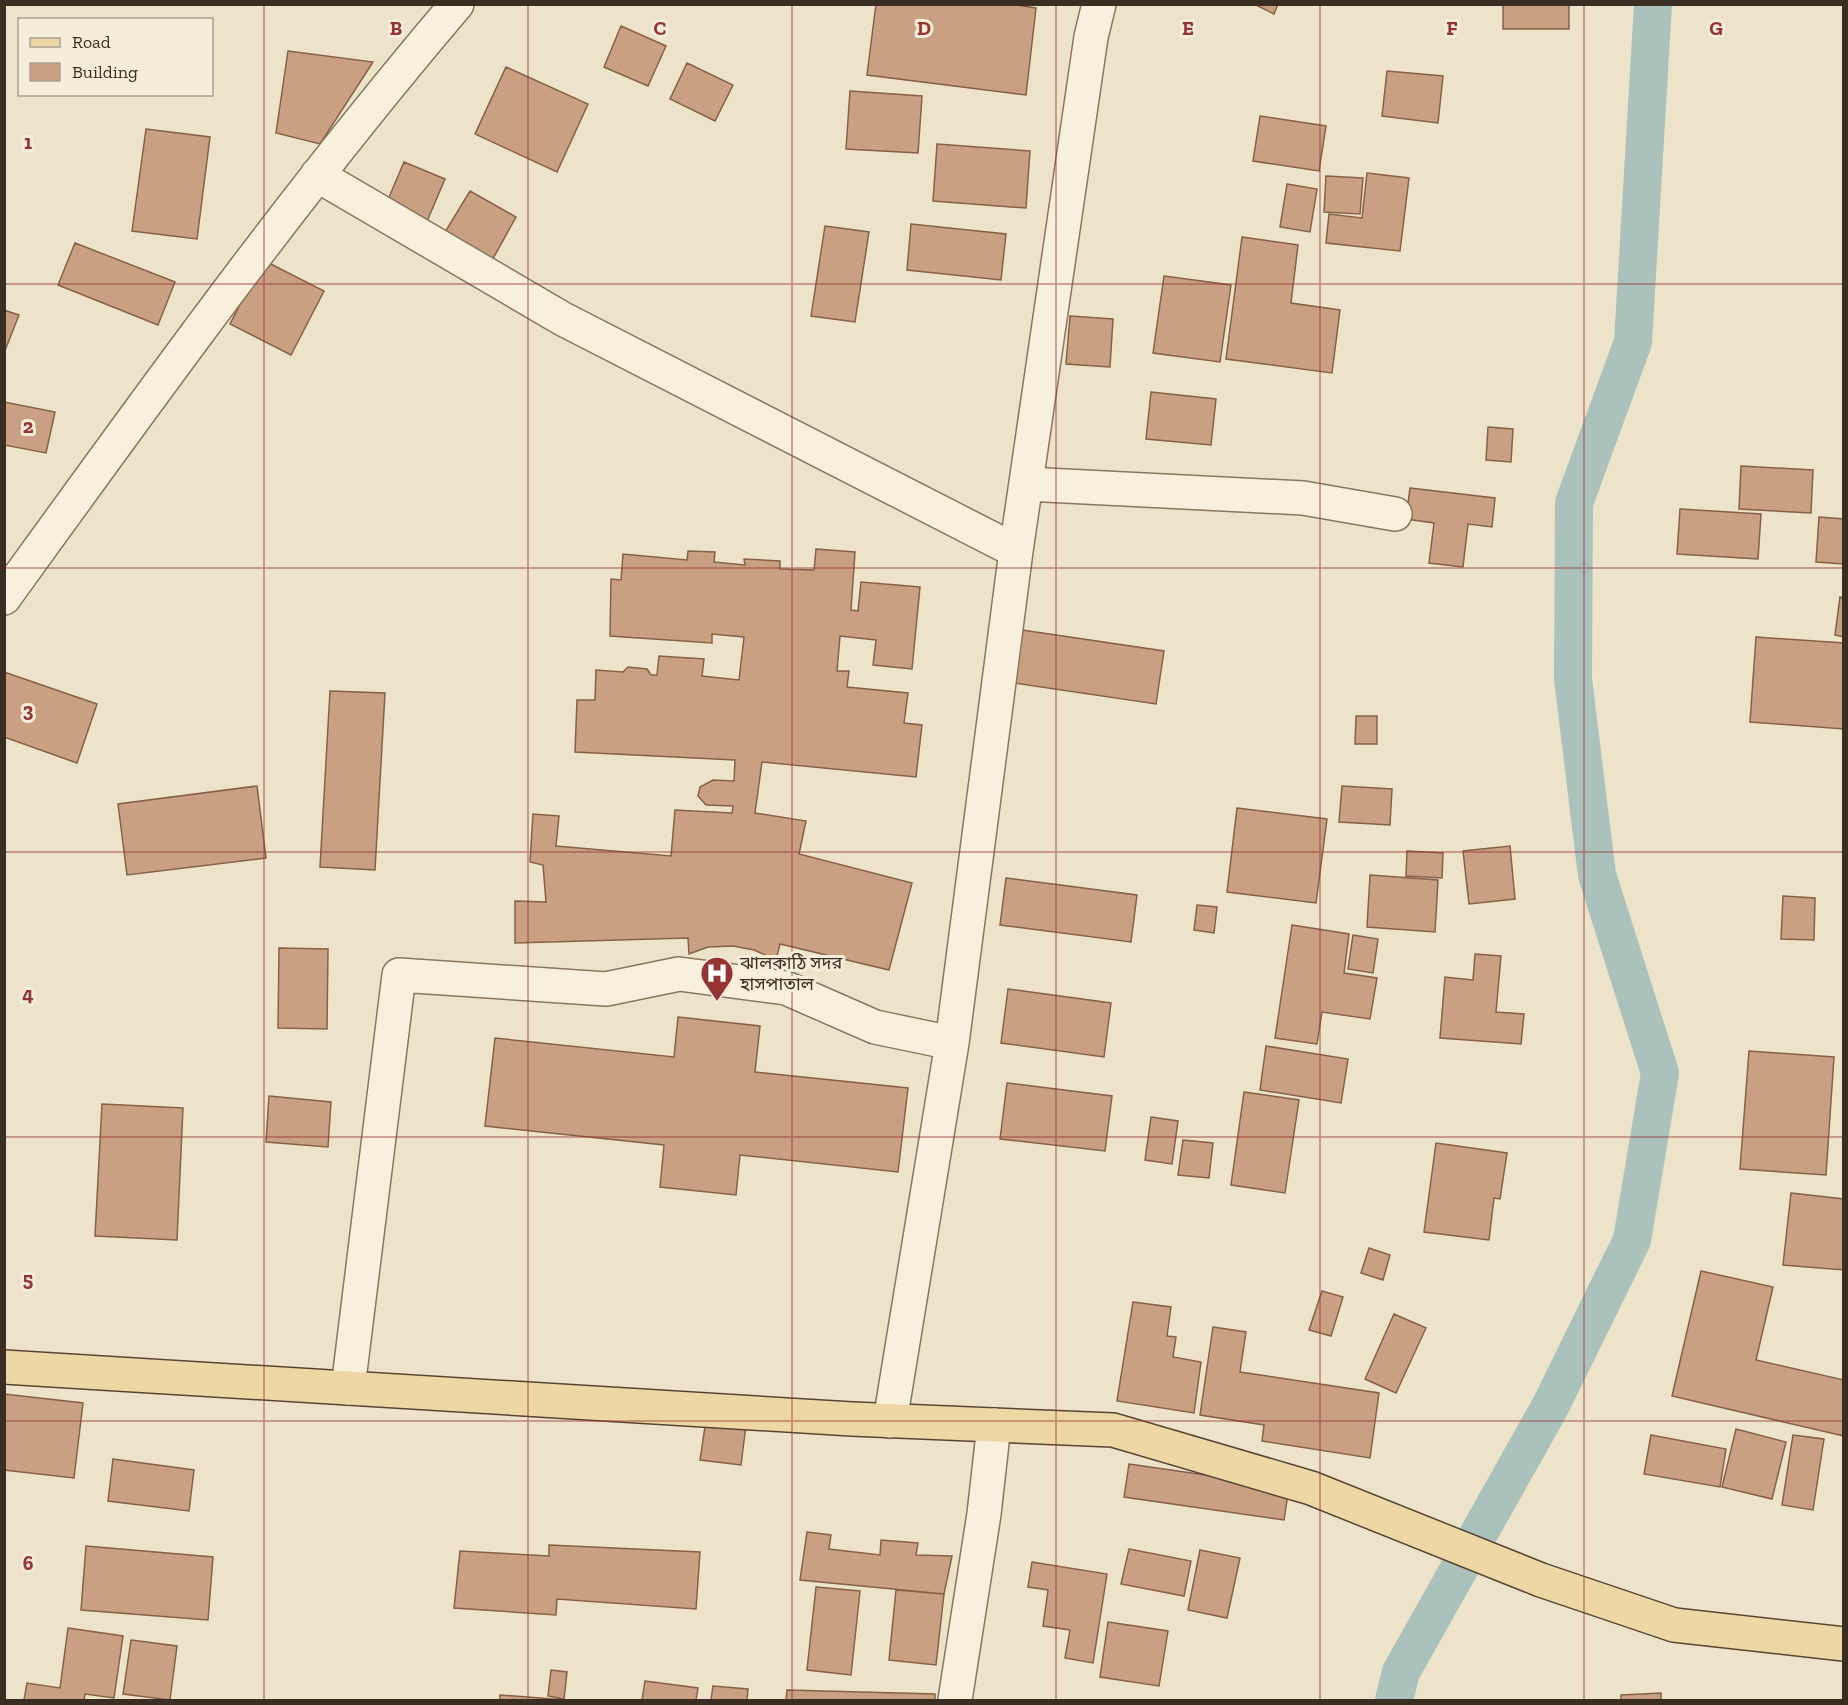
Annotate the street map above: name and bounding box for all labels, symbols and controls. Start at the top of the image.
text: B [390,16,402,40]
text: C [654,16,667,40]
text: D [917,16,931,40]
text: E [1182,16,1194,40]
text: F [1446,16,1458,40]
text: G [1709,16,1723,40]
legend [18,18,213,96]
text: Road [72,31,111,53]
text: Building [72,61,138,83]
text: 1 [24,130,32,154]
text: 2 [23,414,34,438]
text: 3 [23,698,34,722]
place label: ঝালকাঠি সদর হাসপাতাল [739,952,842,995]
hospital icon: ঝালকাঠি সদর হাসপাতাল [699,955,735,1002]
text: 4 [22,982,34,1006]
text: 5 [23,1267,33,1291]
text: 6 [23,1551,34,1575]

